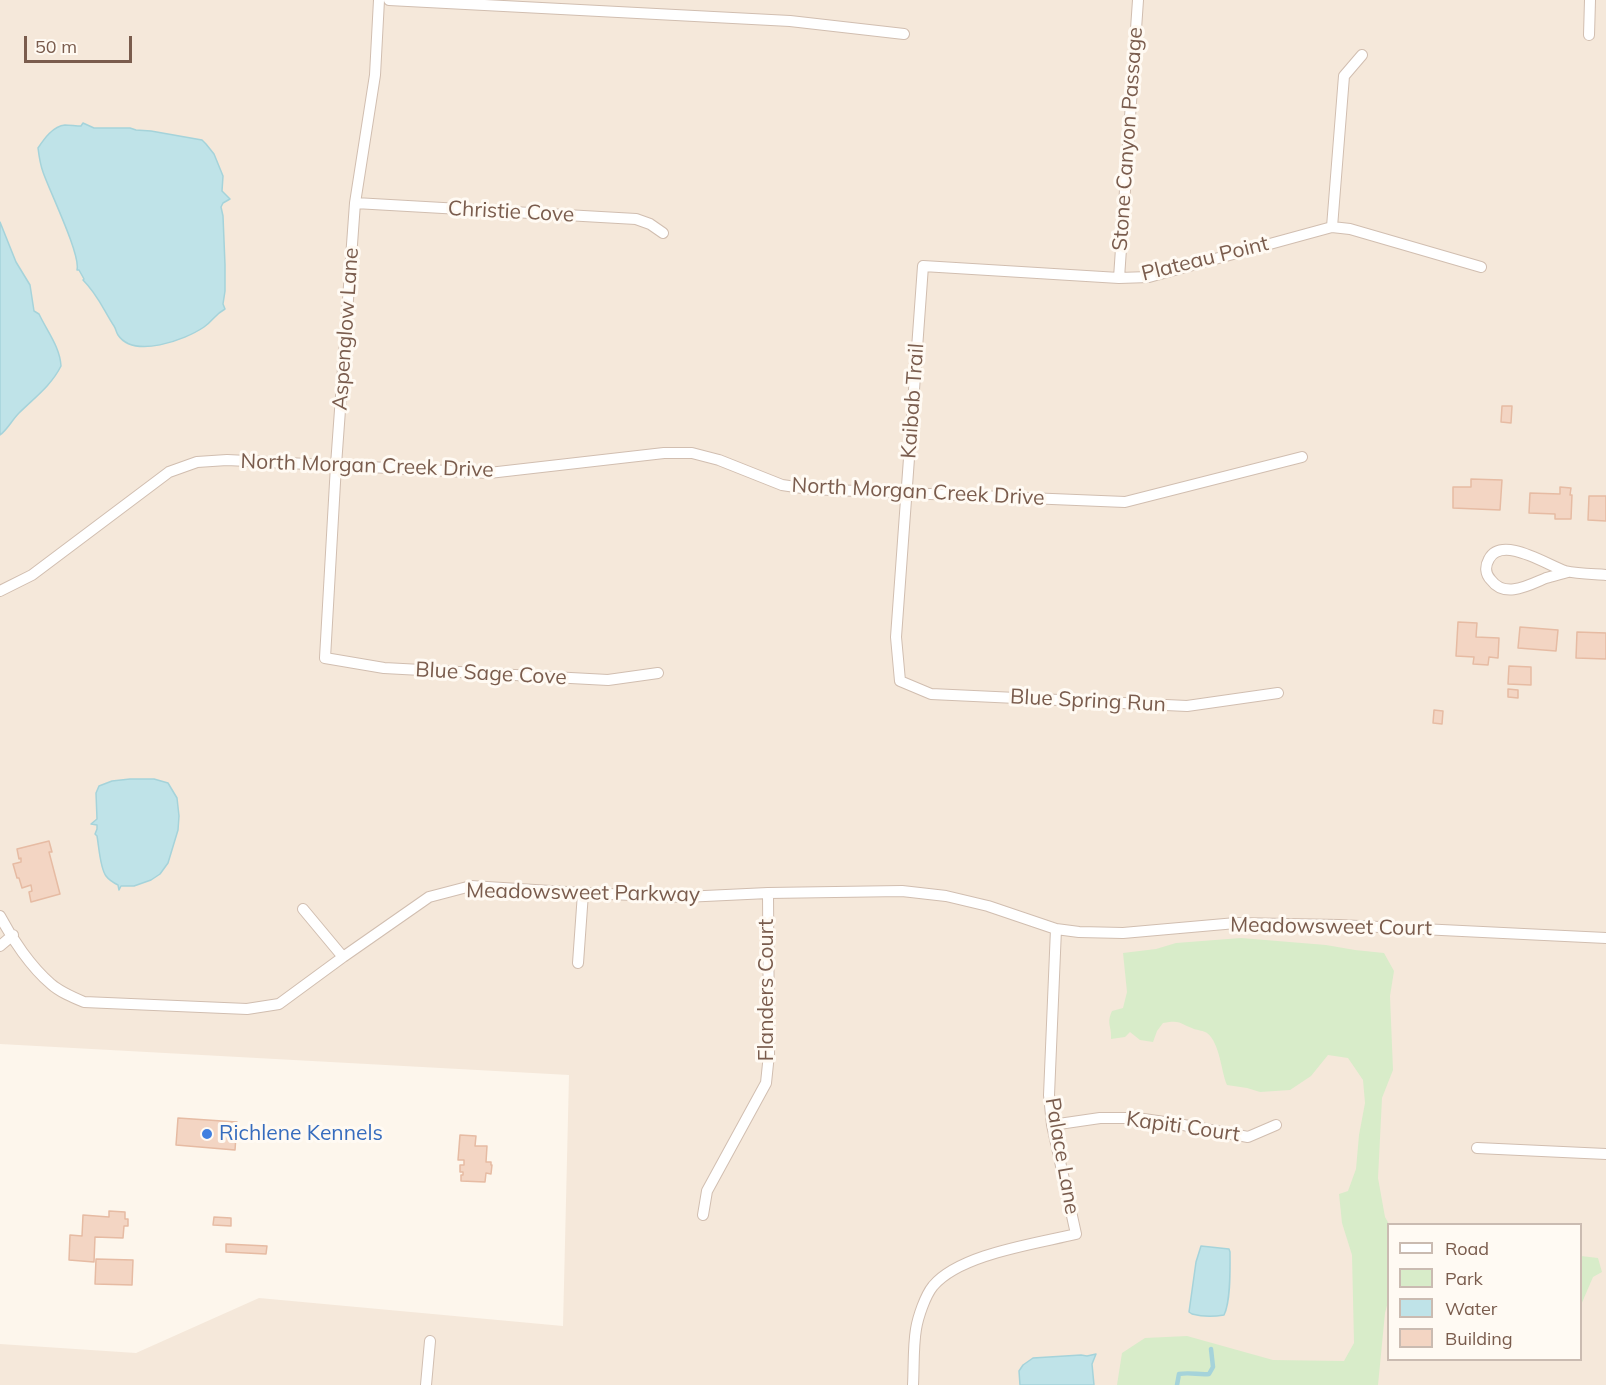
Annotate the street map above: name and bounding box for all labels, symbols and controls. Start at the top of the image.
scale bar [27,24,135,62]
street label: Stone Canyon Passage [1108,26,1148,252]
text: 50 m [35,35,77,58]
street label: Christie Cove [447,196,575,228]
street label: Plateau Point [1139,231,1271,287]
street label: Aspenglow Lane [328,247,364,411]
street label: Kaibab Trail [896,343,930,459]
street label: North Morgan Creek Drive [240,449,494,483]
street label: North Morgan Creek Drive [791,473,1045,511]
street label: Blue Sage Cove [415,657,567,691]
street label: Blue Spring Run [1009,684,1167,718]
street label: Meadowsweet Parkway [466,878,700,908]
street label: Meadowsweet Court [1230,913,1432,941]
street label: Flanders Court [754,919,780,1061]
street label: Palace Lane [1039,1096,1085,1216]
street label: Kapiti Court [1125,1107,1241,1147]
place label: Richlene Kennels [219,1121,383,1147]
marker: Richlene Kennels [200,1127,214,1141]
legend [1387,1223,1582,1361]
text: Road [1445,1237,1489,1260]
text: Park [1445,1267,1483,1290]
text: Water [1445,1297,1497,1320]
text: Building [1445,1327,1513,1350]

